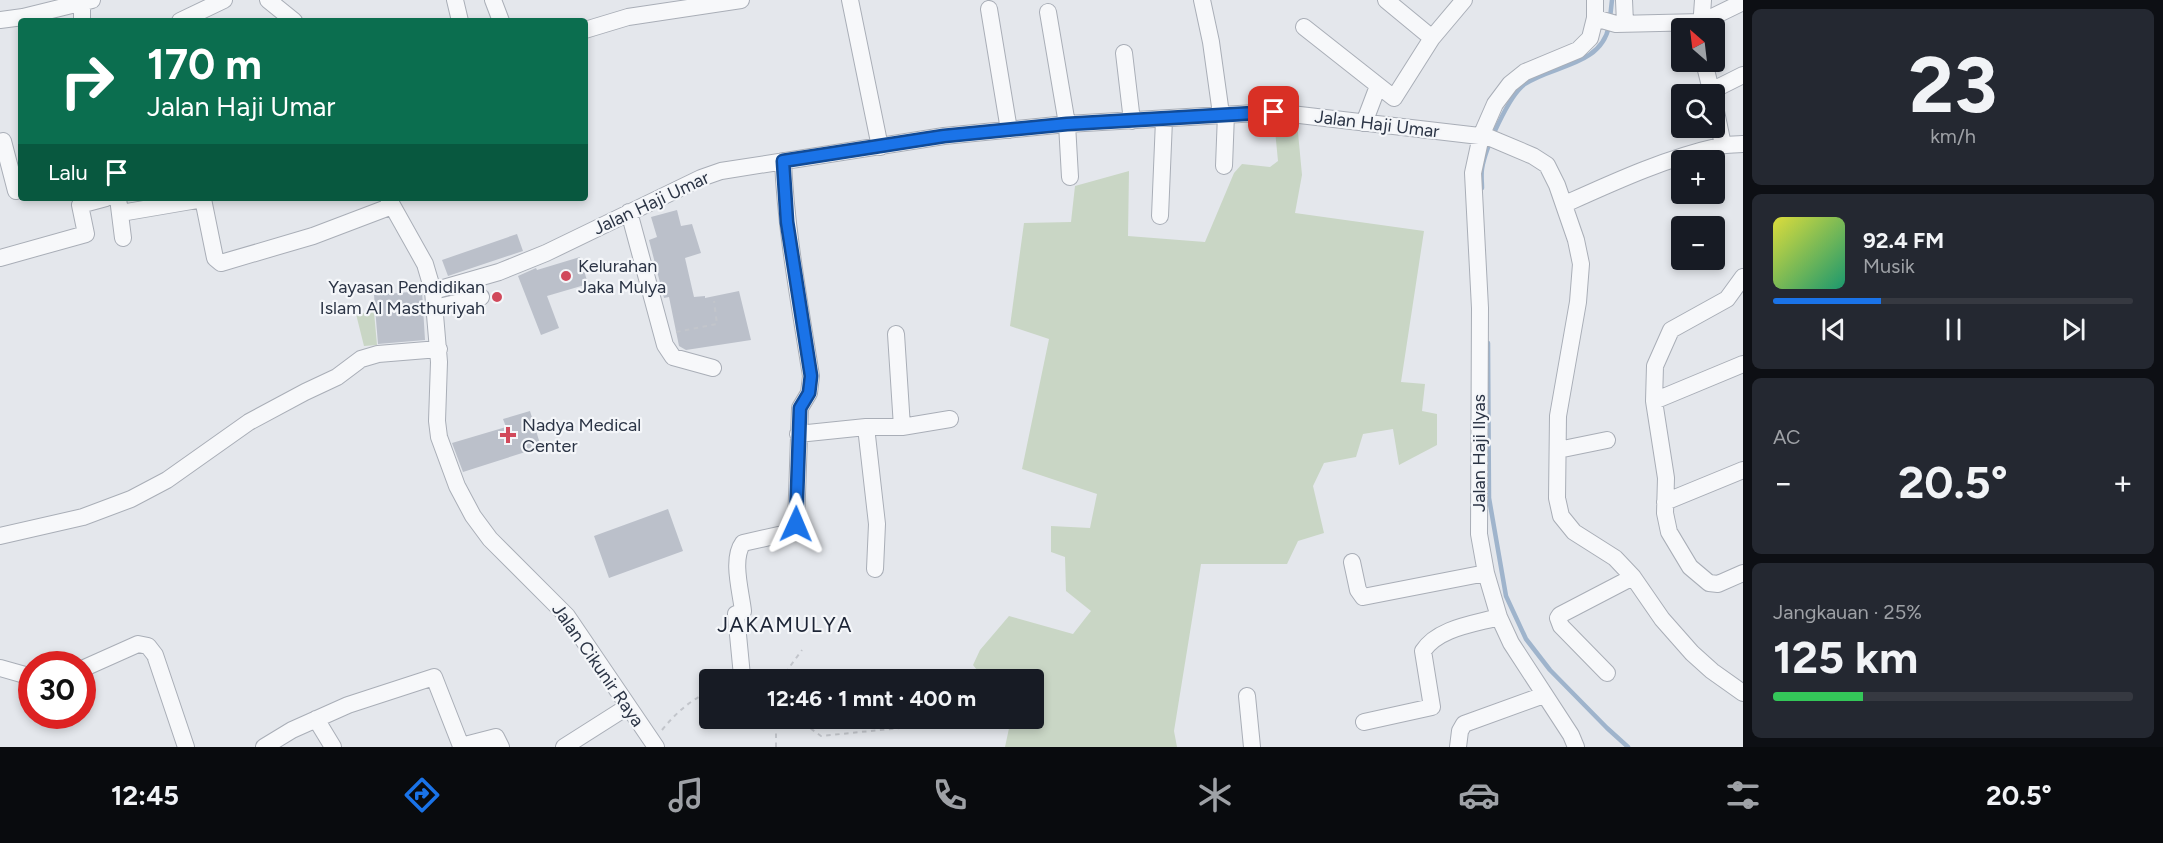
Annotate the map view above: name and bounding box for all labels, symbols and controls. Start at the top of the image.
north arrow [1671,18,1725,72]
map controls [1671,18,1725,270]
text: 23 [1909,38,1997,132]
text: 170 m [147,39,262,90]
icon: right [48,42,126,120]
button: search [1671,84,1725,138]
pin [1248,86,1299,137]
text: Jalan Haji Umar [147,90,335,123]
icon: arrive [1257,95,1290,128]
street label: Jalan Haji Umar [1313,105,1441,143]
text: km/h [1930,124,1976,148]
button: + [1671,150,1725,204]
icon: arrive [100,156,133,189]
text: Lalu [48,159,88,186]
street label: Jalan Haji Umar [589,166,713,240]
button: − [1671,216,1725,270]
text: 92.4 FM [1863,227,1944,254]
text: Musik [1863,254,1915,278]
place label: Kelurahan Jaka Mulya [578,255,666,298]
marker: Kelurahan Jaka Mulya [559,269,573,283]
place label: Yayasan Pendidikan Islam Al Masthuriyah [320,276,485,319]
marker: Yayasan Pendidikan Islam Al Masthuriyah [490,290,504,304]
icon: previous [1817,313,1850,346]
icon: pause [1937,313,1970,346]
icon: next [2057,313,2090,346]
street label: Jalan Haji Ilyas [1468,394,1490,512]
place label: Nadya Medical Center [522,414,641,457]
text: AC [1773,425,1801,449]
marker: Nadya Medical Center [499,426,517,444]
text: 20.5° [1898,455,2008,509]
text: − [1773,463,1794,502]
text: + [2112,463,2133,502]
position arrow [764,492,828,556]
street label: Jalan Cikunir Raya [547,599,649,731]
text: Jangkauan · 25% [1773,600,1922,624]
district label: JAKAMULYA [717,612,853,637]
text: 125 km [1773,630,1918,684]
speed limit sign: 30 [18,651,96,729]
text: 12:46 · 1 mnt · 400 m [767,685,976,712]
icon: directions [401,774,443,816]
icon: music [665,774,707,816]
icon: phone [929,774,971,816]
icon: climate [1194,774,1236,816]
icon: car [1458,774,1500,816]
icon: filters [1722,774,1764,816]
text: 12:45 [111,779,179,812]
text: 20.5° [1986,779,2052,812]

